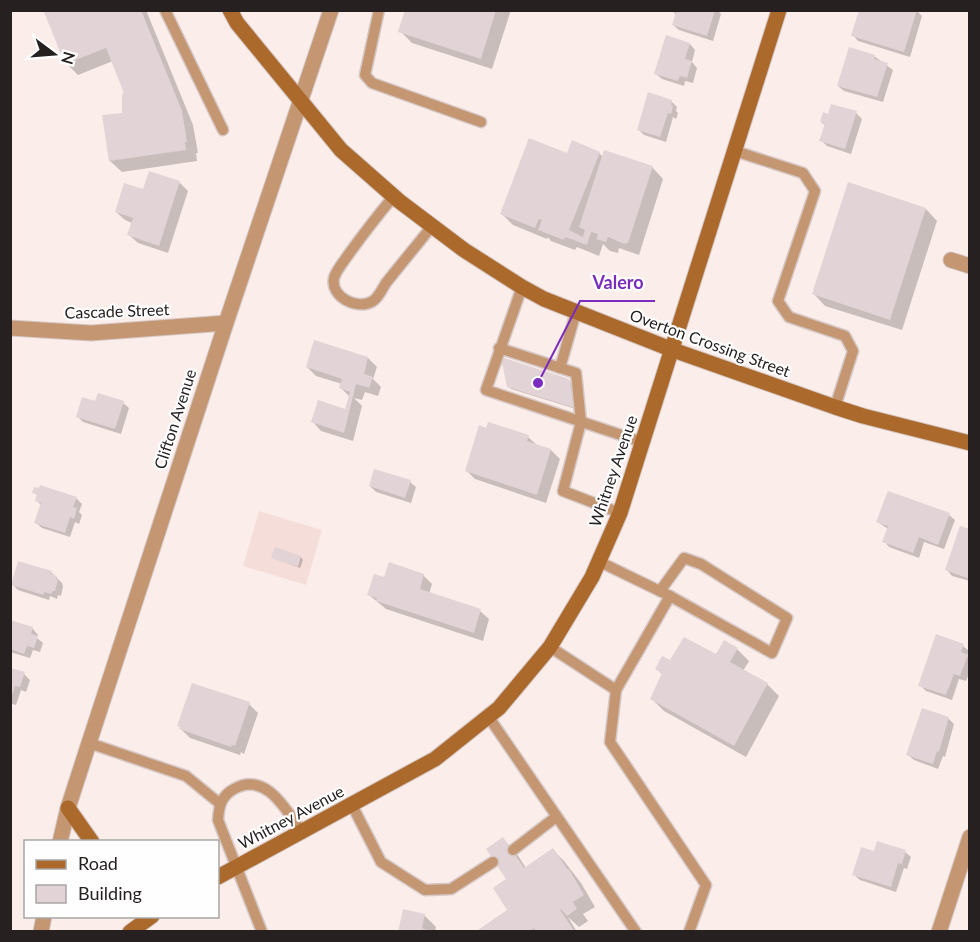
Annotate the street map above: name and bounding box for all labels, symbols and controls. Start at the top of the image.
north arrow [24,24,84,84]
text: N [58,50,80,67]
callout: Valero [580,265,655,301]
text: Valero [591,271,644,293]
street label: Cascade Street [64,299,170,322]
street label: Overton Crossing Street [627,305,793,380]
street label: Clifton Avenue [149,367,200,471]
street label: Whitney Avenue [585,413,640,529]
street label: Whitney Avenue [235,781,347,852]
legend [24,840,219,918]
text: Road [78,852,118,874]
text: Building [78,882,142,904]

